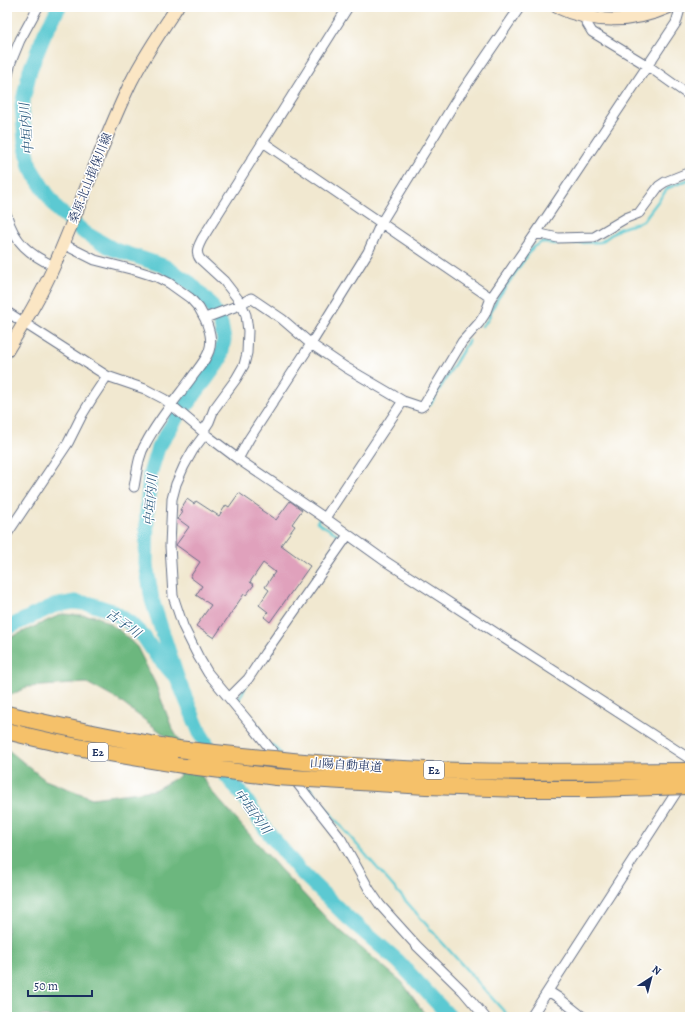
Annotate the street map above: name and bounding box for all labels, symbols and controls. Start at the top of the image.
water label: 中垣内川 [16,100,37,156]
street label: 桑原北山揖保川線 [65,130,115,226]
water label: 中垣内川 [140,472,161,527]
water label: 古子川 [103,605,146,643]
road number: E2 [88,743,108,761]
street label: 山陽自動車道 [310,755,382,775]
road number: E2 [424,761,444,779]
water label: 中垣内川 [230,785,276,839]
north arrow [631,958,671,998]
text: N [649,962,664,979]
scale bar [28,972,92,998]
text: 50 m [34,978,58,994]

